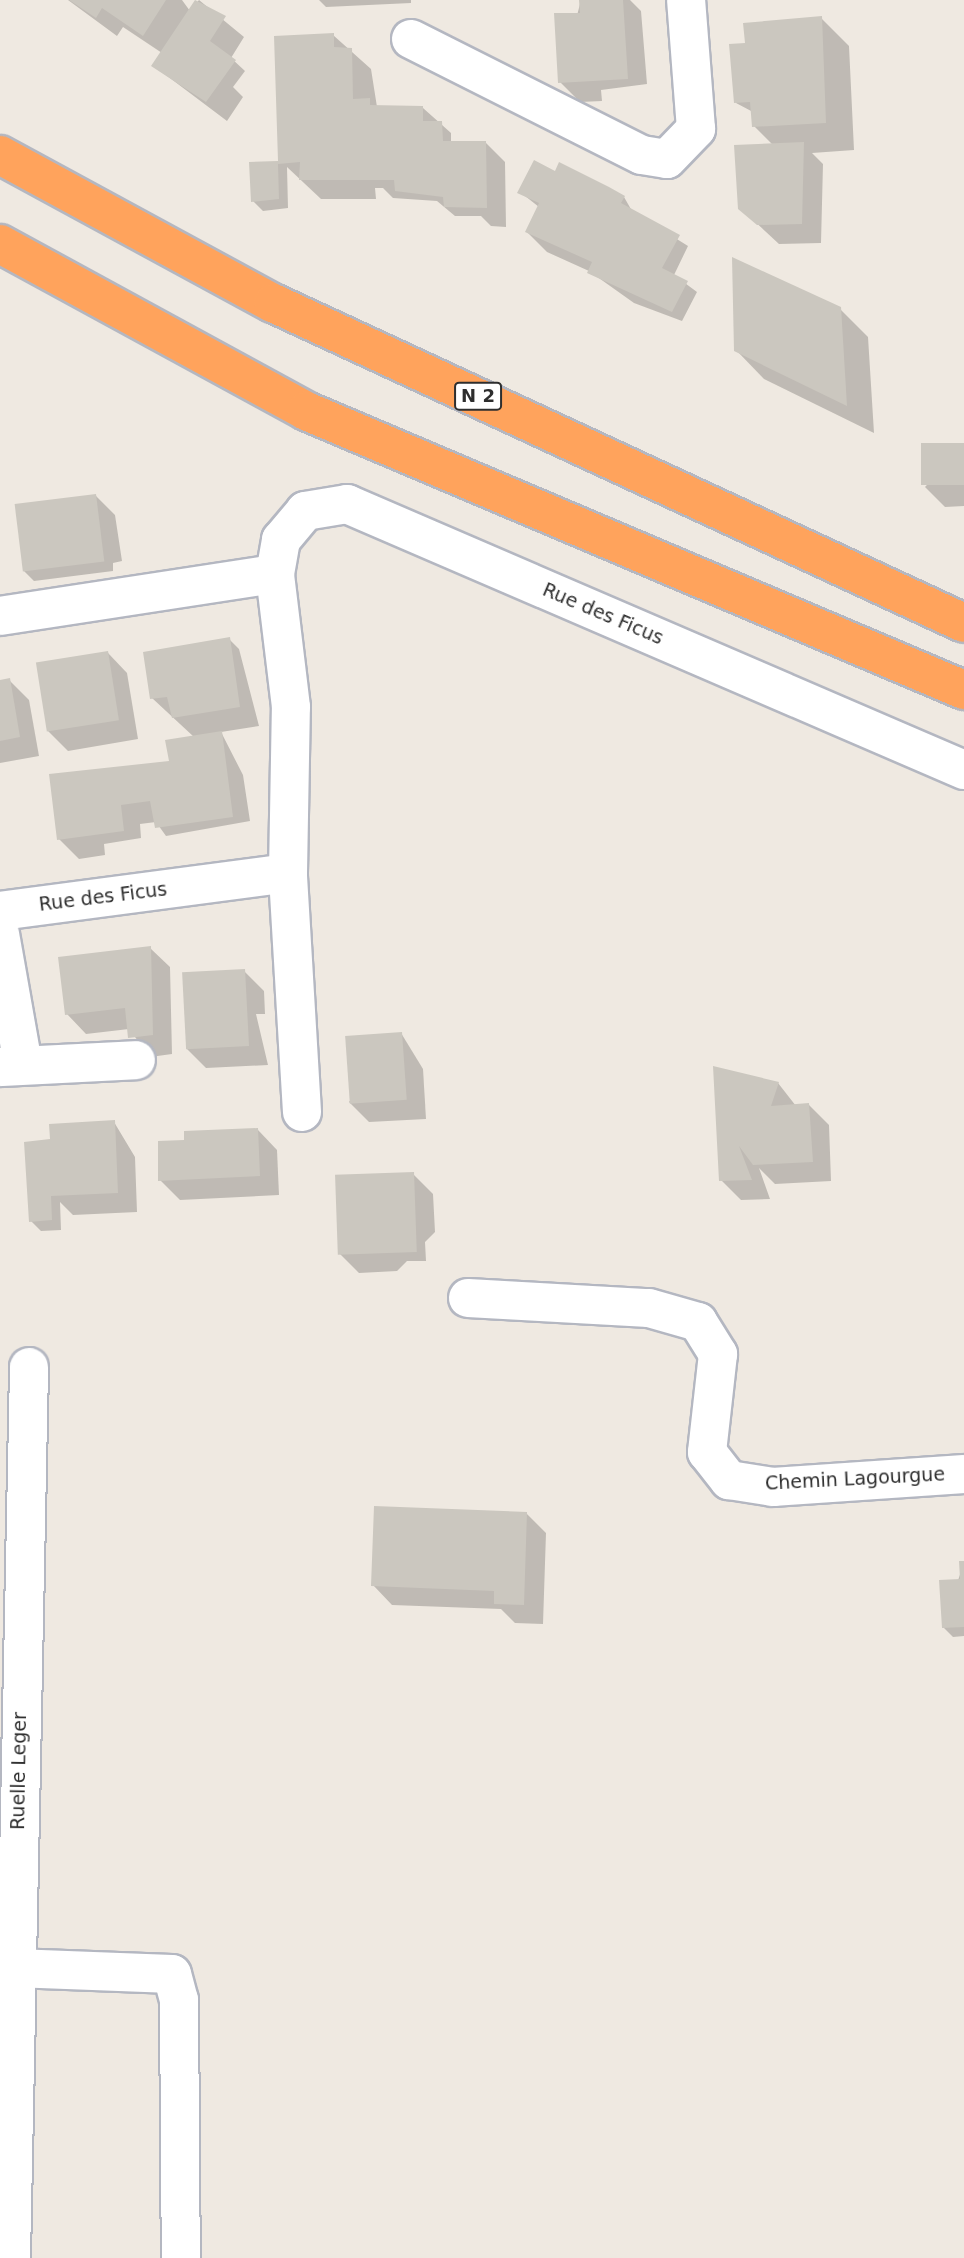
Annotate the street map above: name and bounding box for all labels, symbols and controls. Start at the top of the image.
road number: N 2 [454,382,503,410]
street label: Rue des Ficus [539,578,667,650]
street label: Rue des Ficus [38,878,168,916]
street label: Chemin Lagourgue [764,1463,946,1495]
street label: Ruelle Leger [7,1712,31,1830]

